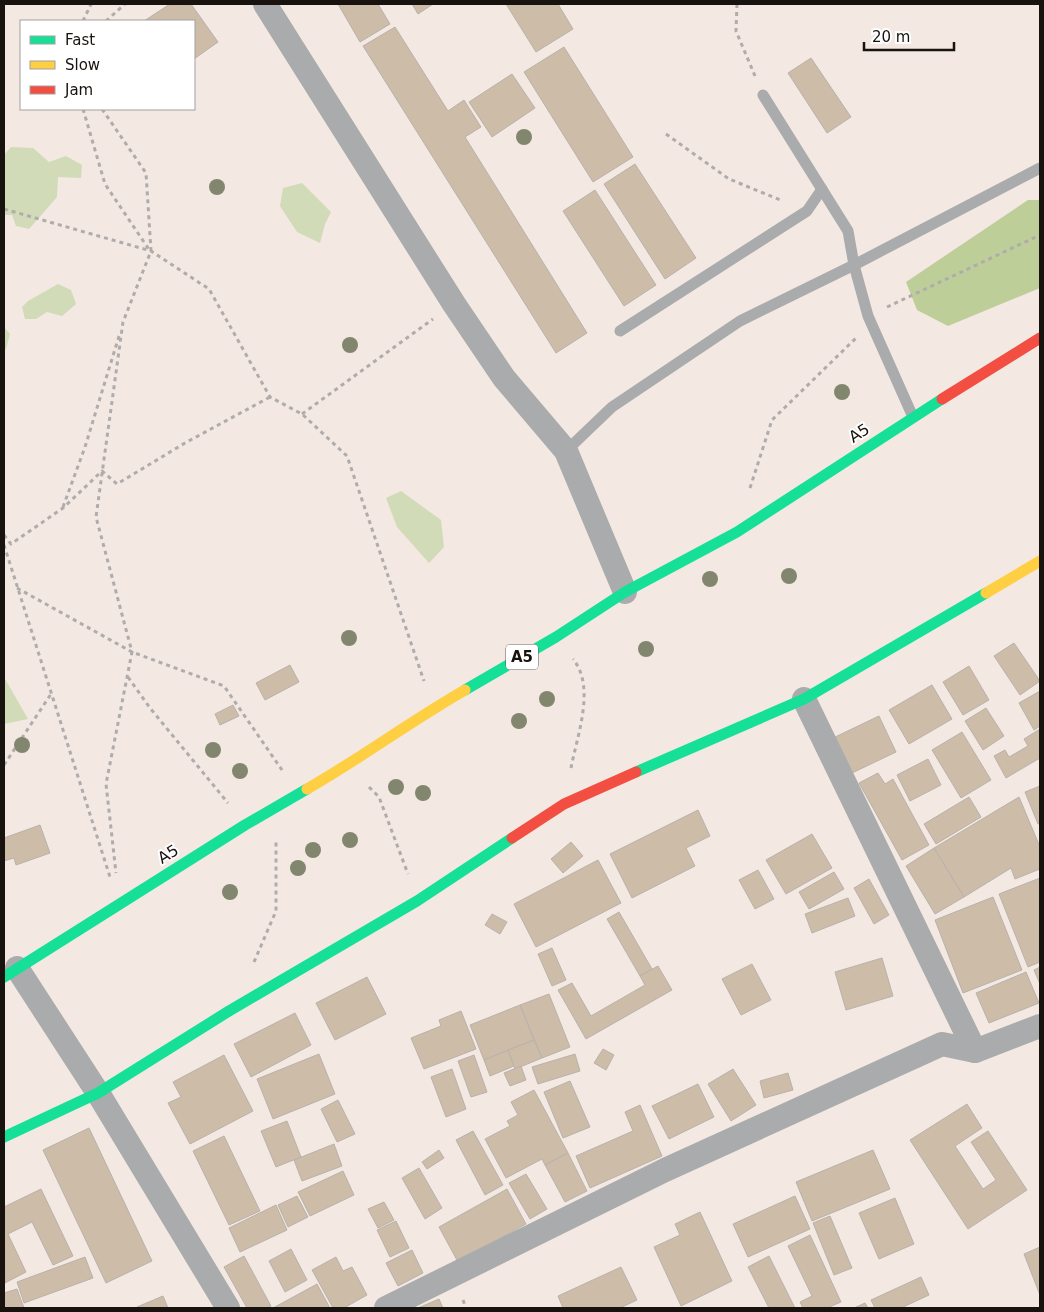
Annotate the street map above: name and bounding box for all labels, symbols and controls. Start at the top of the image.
legend [20,20,195,110]
scale bar [864,20,954,52]
text: 20 m [872,28,910,46]
text: Fast [65,31,95,49]
text: Slow [65,56,100,74]
text: Jam [64,81,93,99]
street label: A5 [845,419,873,447]
road number: A5 [506,644,538,670]
street label: A5 [154,840,182,868]

